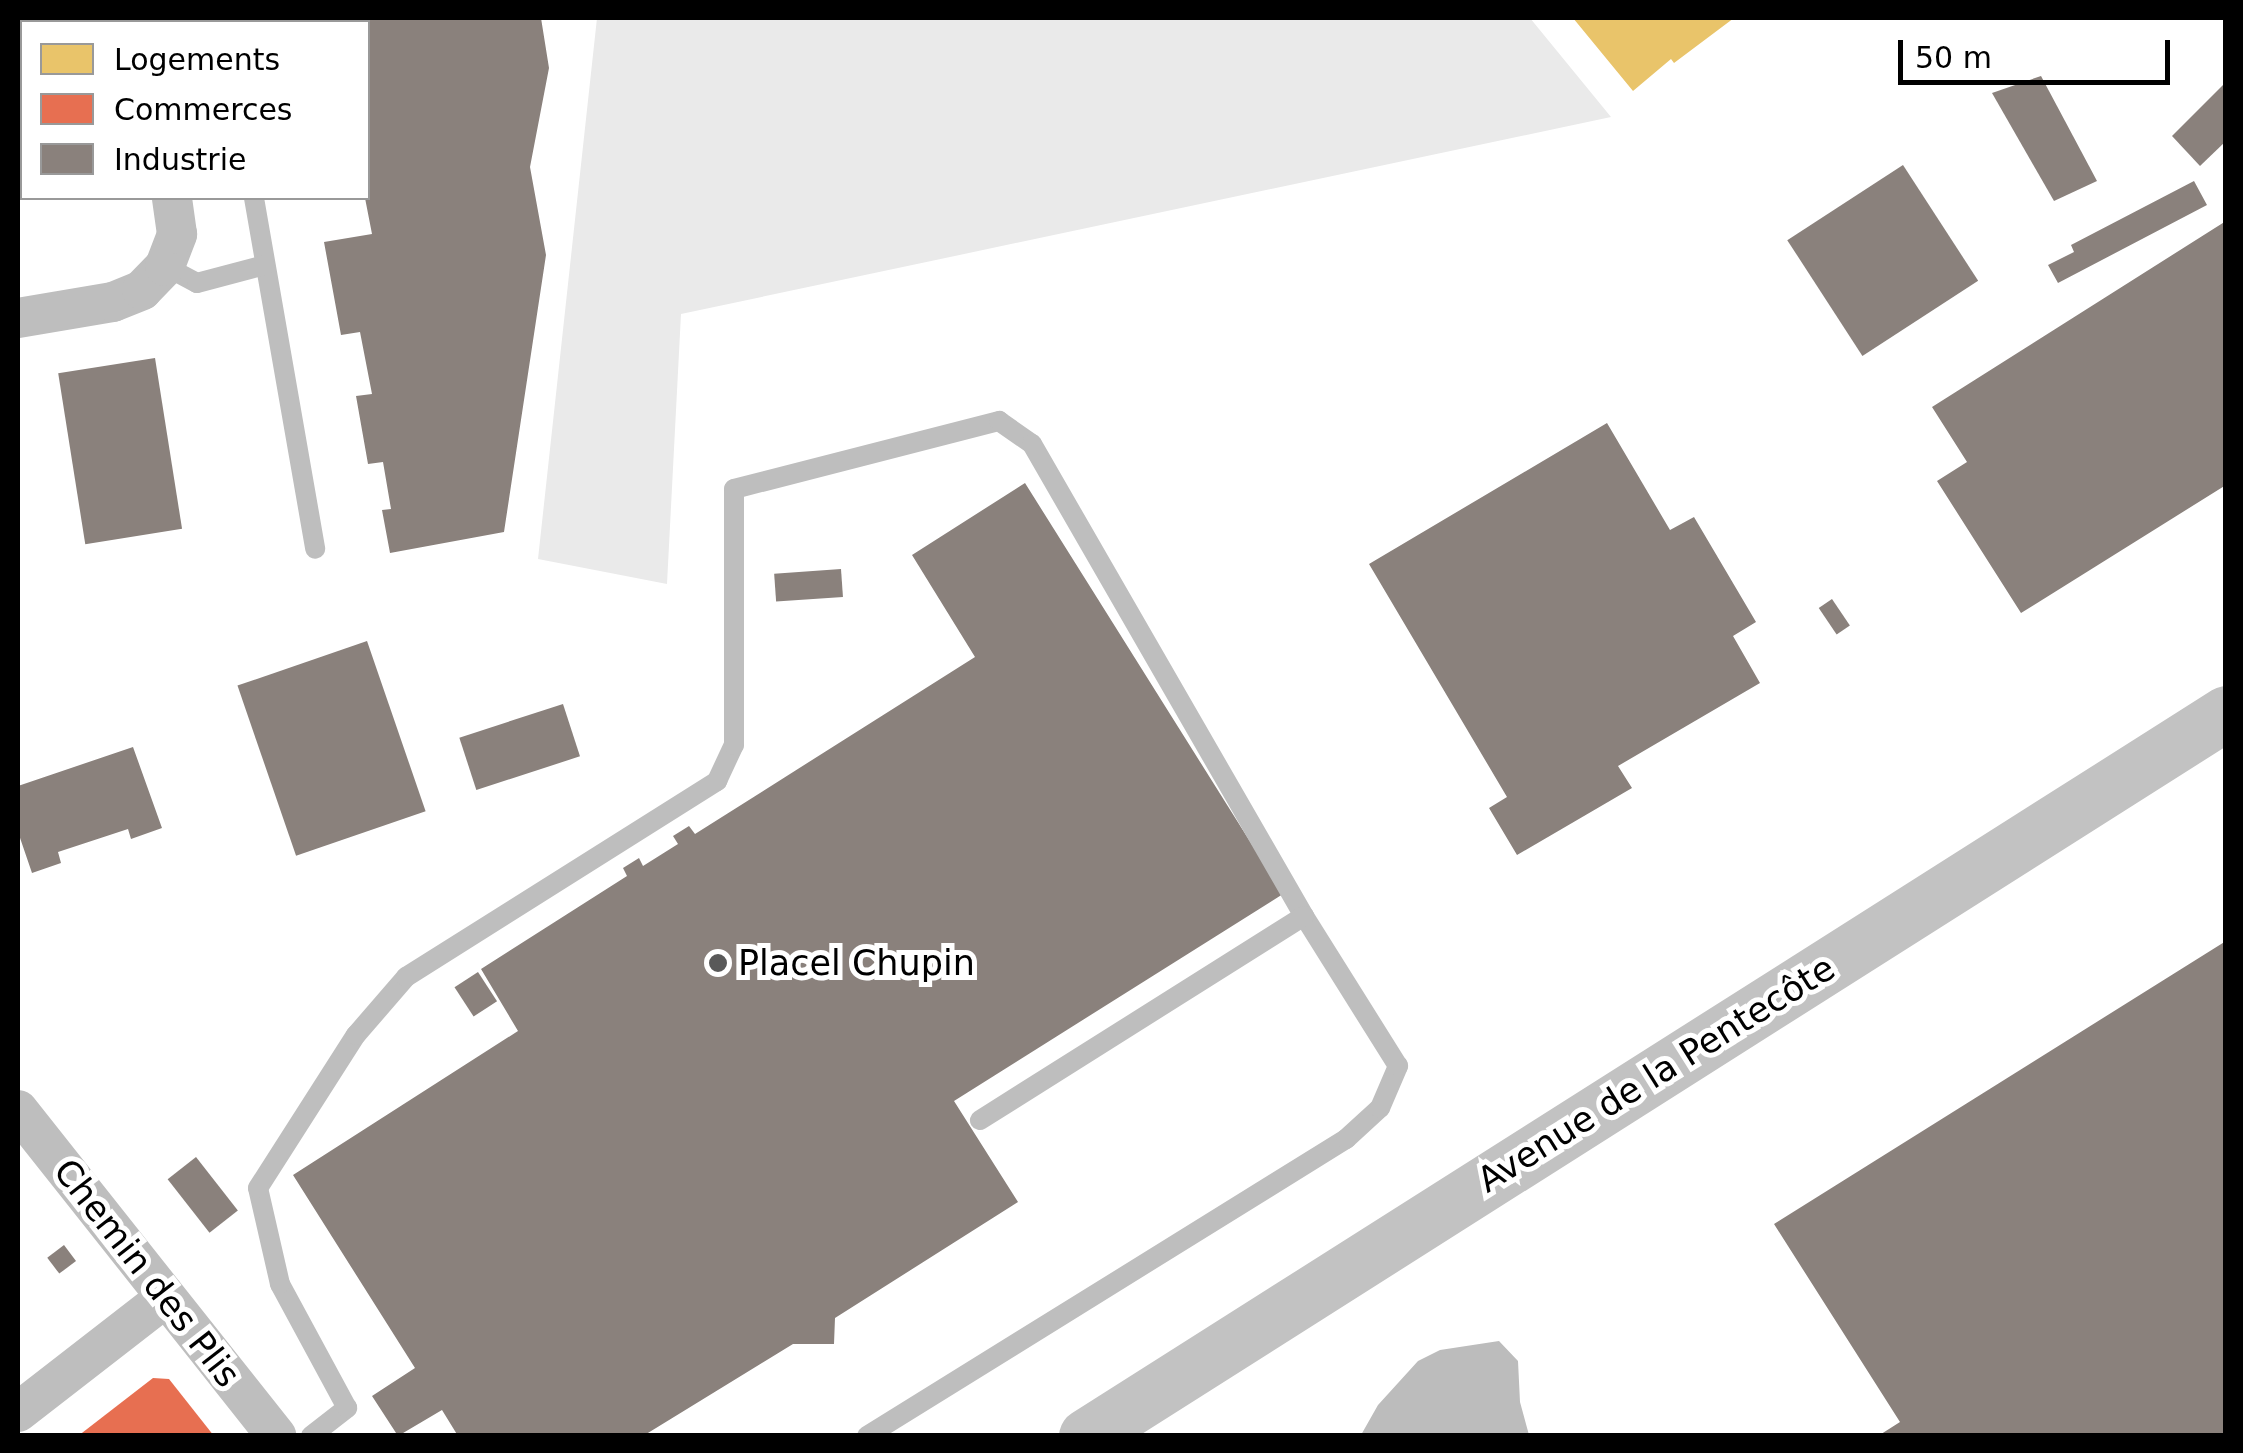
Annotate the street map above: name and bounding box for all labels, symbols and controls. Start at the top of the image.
legend [20,20,370,200]
scale bar [1903,20,2176,82]
text: 50 m [1915,40,1992,75]
text: Logements [114,42,280,77]
text: Commerces [114,92,292,127]
text: Industrie [114,142,246,177]
place label: Placel Chupin [738,942,975,984]
street label: Avenue de la Pentecôte [1470,947,1842,1201]
marker: Placel Chupin [707,952,729,974]
street label: Chemin des Plis [45,1151,249,1395]

